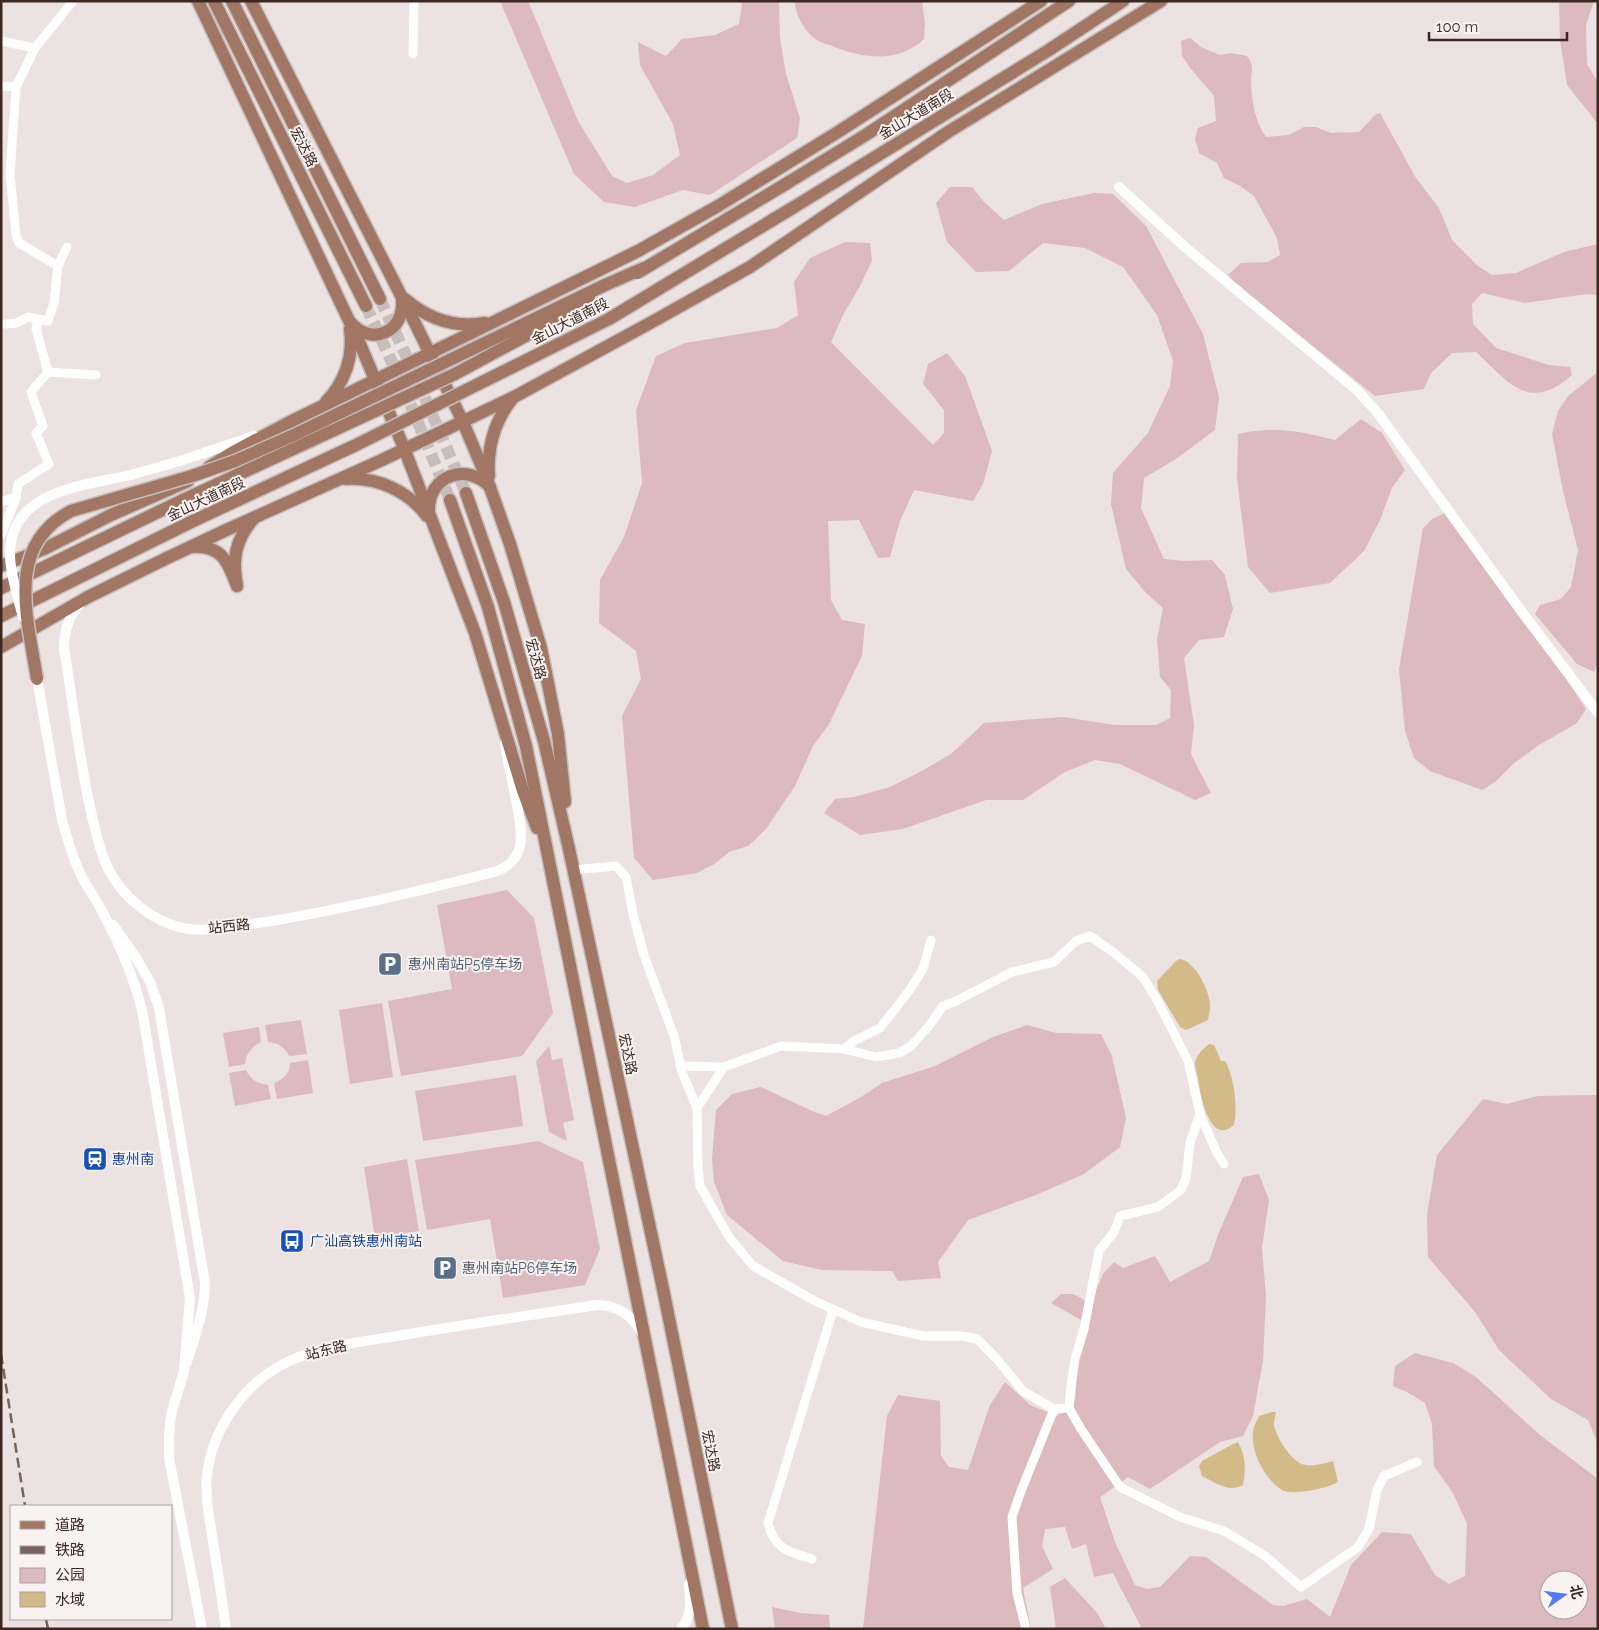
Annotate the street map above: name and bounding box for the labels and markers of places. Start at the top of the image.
parking icon: 惠州南站P5停车场 [377,951,403,977]
place label: 惠州南站P5停车场 [408,956,522,972]
station icon: 惠州南 [82,1146,108,1172]
place label: 惠州南 [112,1151,154,1167]
bus stop icon: 广汕高铁惠州南站 [279,1228,305,1254]
place label: 广汕高铁惠州南站 [310,1233,422,1249]
parking icon: 惠州南站P6停车场 [432,1255,458,1281]
place label: 惠州南站P6停车场 [462,1260,577,1276]

